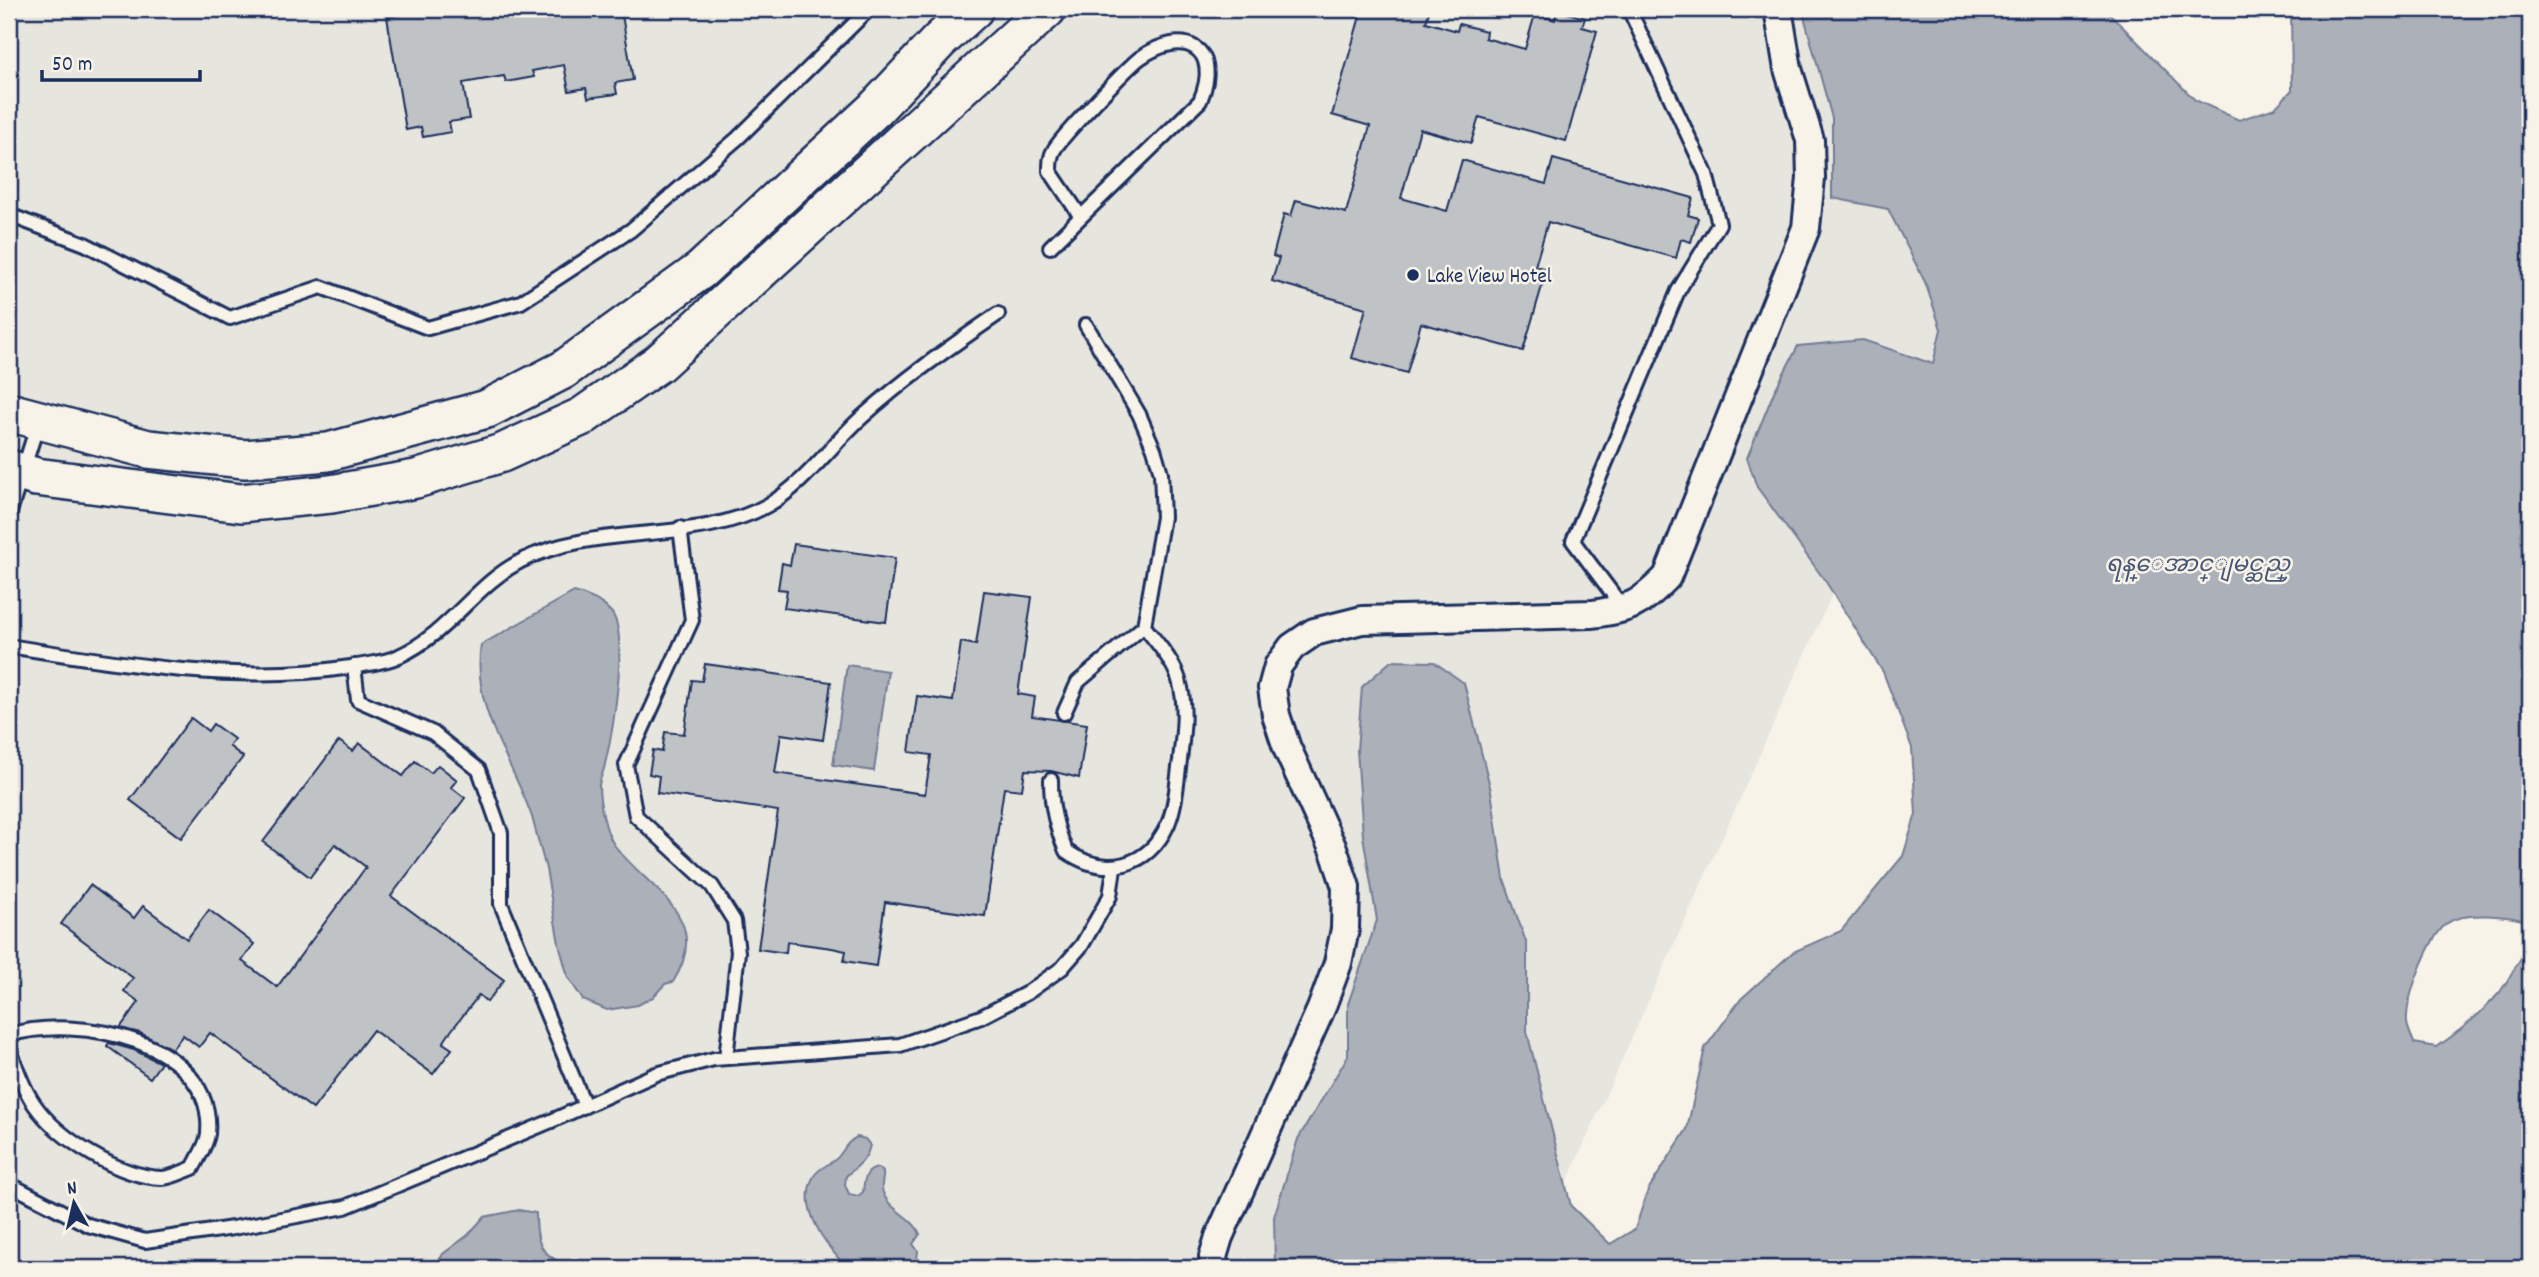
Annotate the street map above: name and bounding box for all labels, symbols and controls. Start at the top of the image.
scale bar [42,38,200,82]
text: 50 m [52,51,92,81]
place label: Lake View Hotel [1427,263,1552,293]
marker: Lake View Hotel [1405,267,1421,283]
water label: ရန္ေအာင္ျမင္ဆည္ [2106,550,2292,583]
north arrow [38,1168,108,1238]
text: N [66,1176,79,1204]

